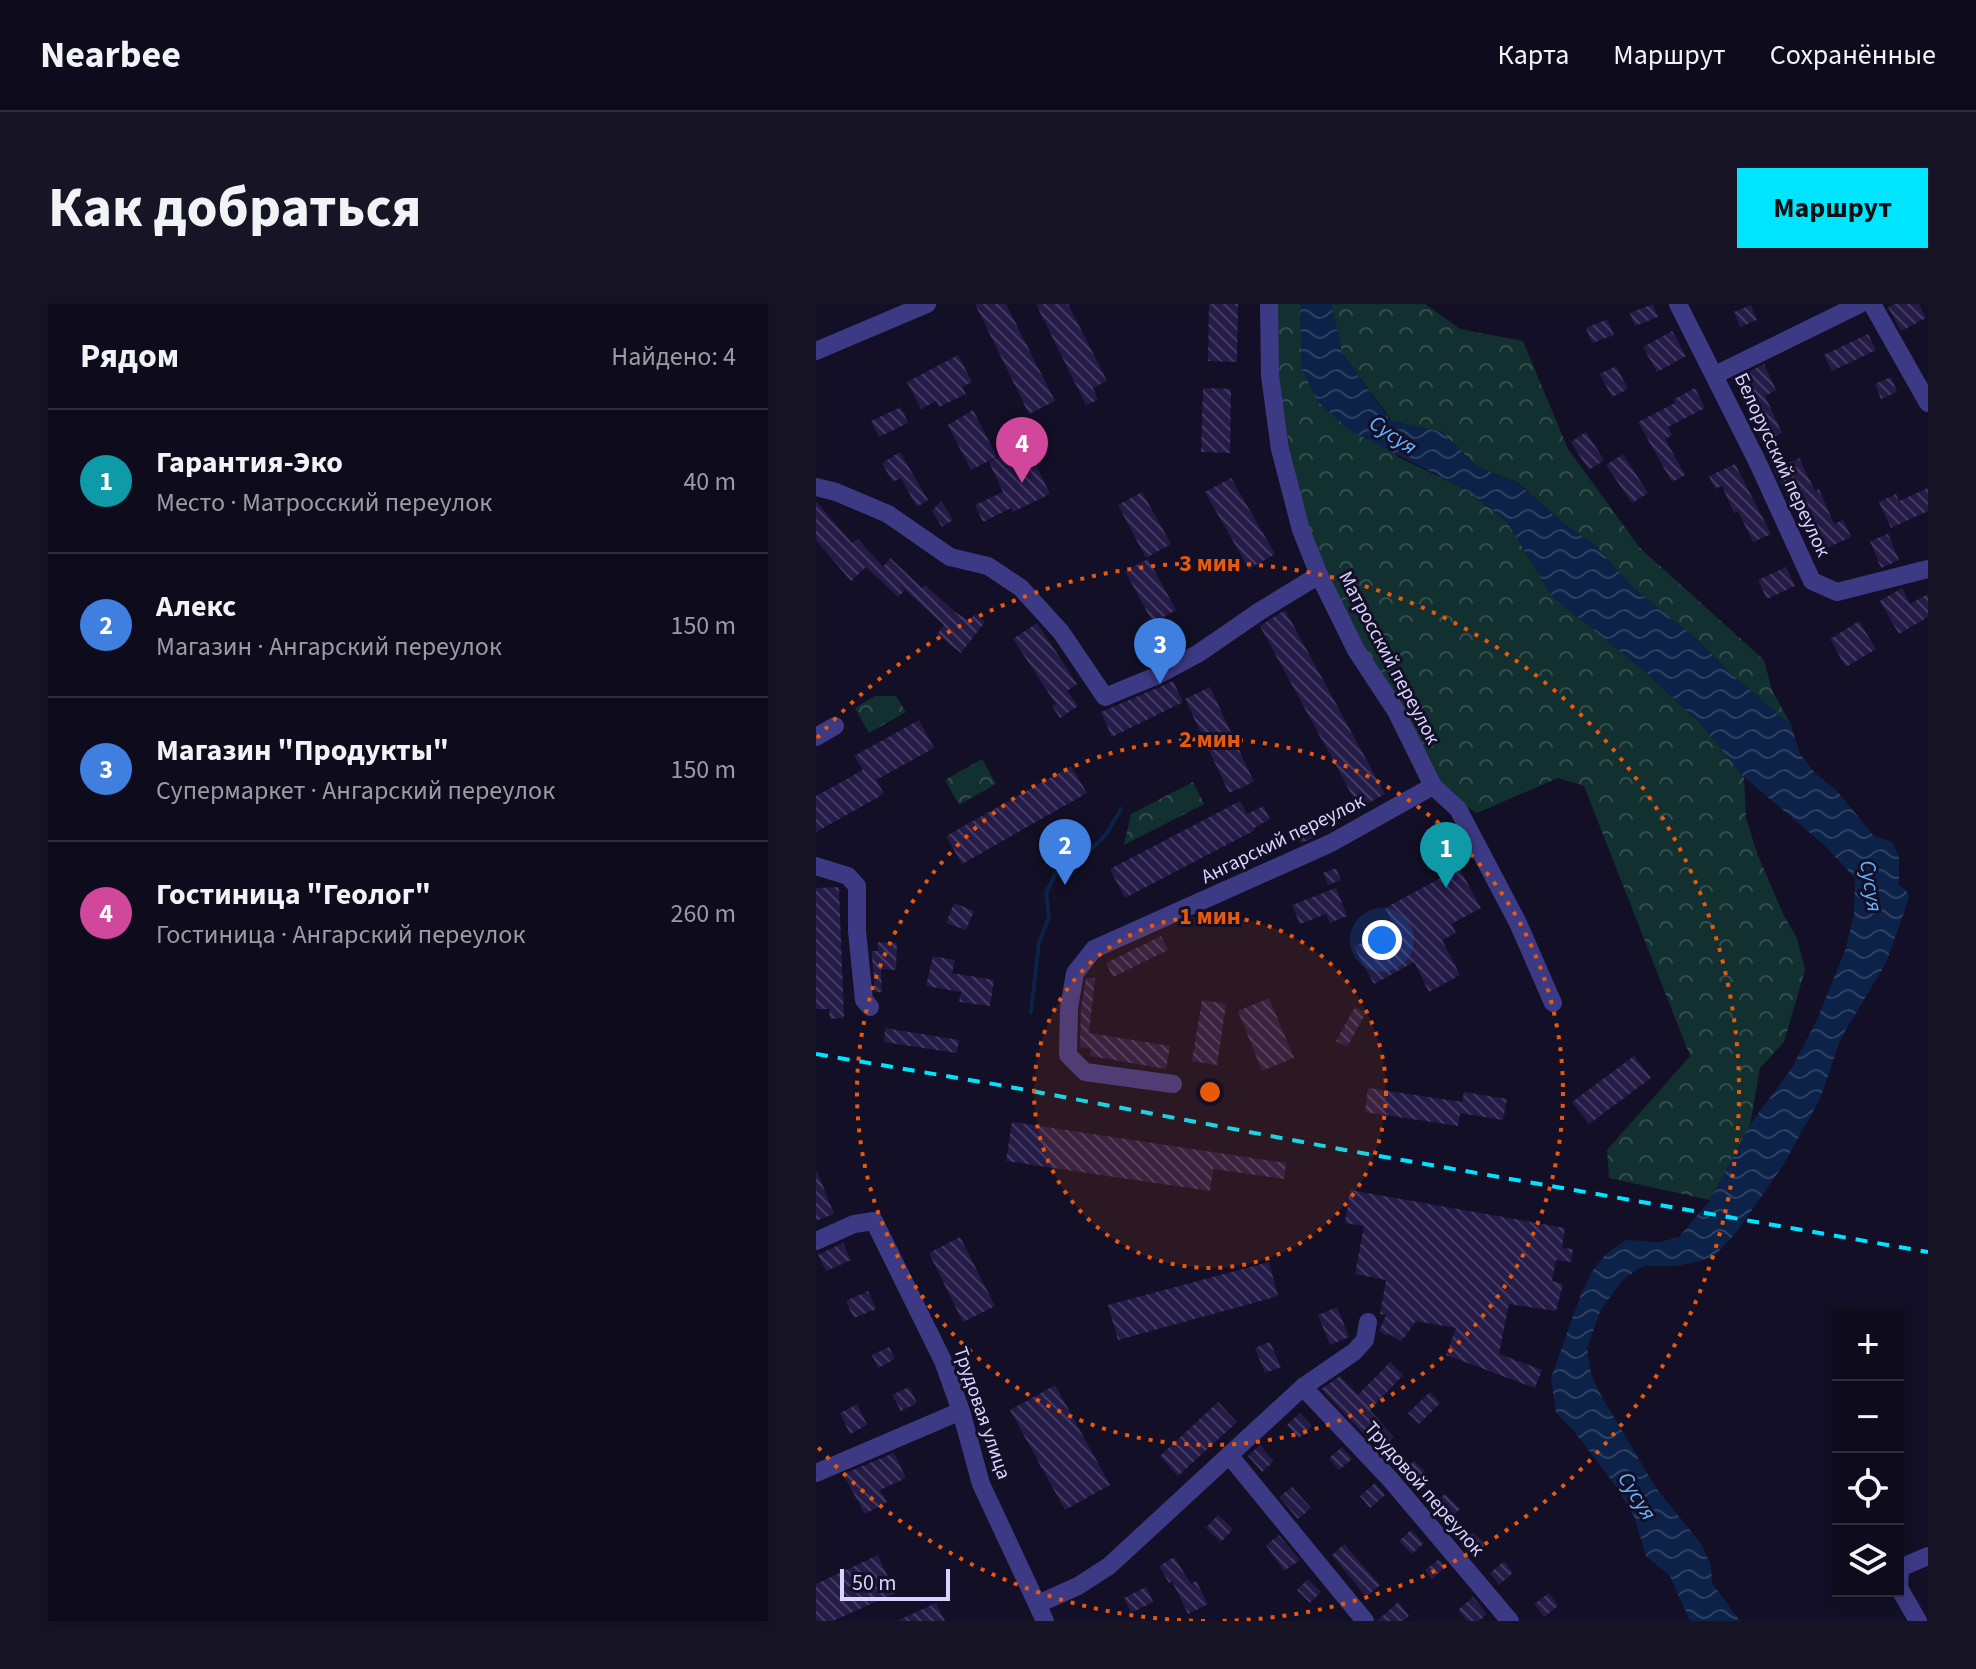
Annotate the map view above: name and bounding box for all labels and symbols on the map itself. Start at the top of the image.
street label: Белорусский переулок [1727,368,1837,562]
water label: Сусуя [1363,407,1423,463]
pin: 4 [996,417,1048,483]
text: 3 мин [1179,546,1241,581]
street label: Матросский переулок [1331,566,1447,750]
pin: 3 [1134,618,1186,684]
text: 2 мин [1179,722,1241,757]
street label: Ангарский переулок [1196,787,1370,891]
pin: 2 [1039,819,1091,885]
pin: 1 [1420,822,1472,888]
water label: Сусуя [1851,858,1891,914]
text: 1 мин [1179,899,1241,934]
your location [1362,920,1402,960]
centre of rings [1196,1078,1224,1106]
street label: Трудовая улица [946,1343,1018,1483]
street label: Трудовой переулок [1358,1415,1491,1563]
water label: Сусуя [1610,1466,1664,1526]
scale bar [840,1565,950,1601]

